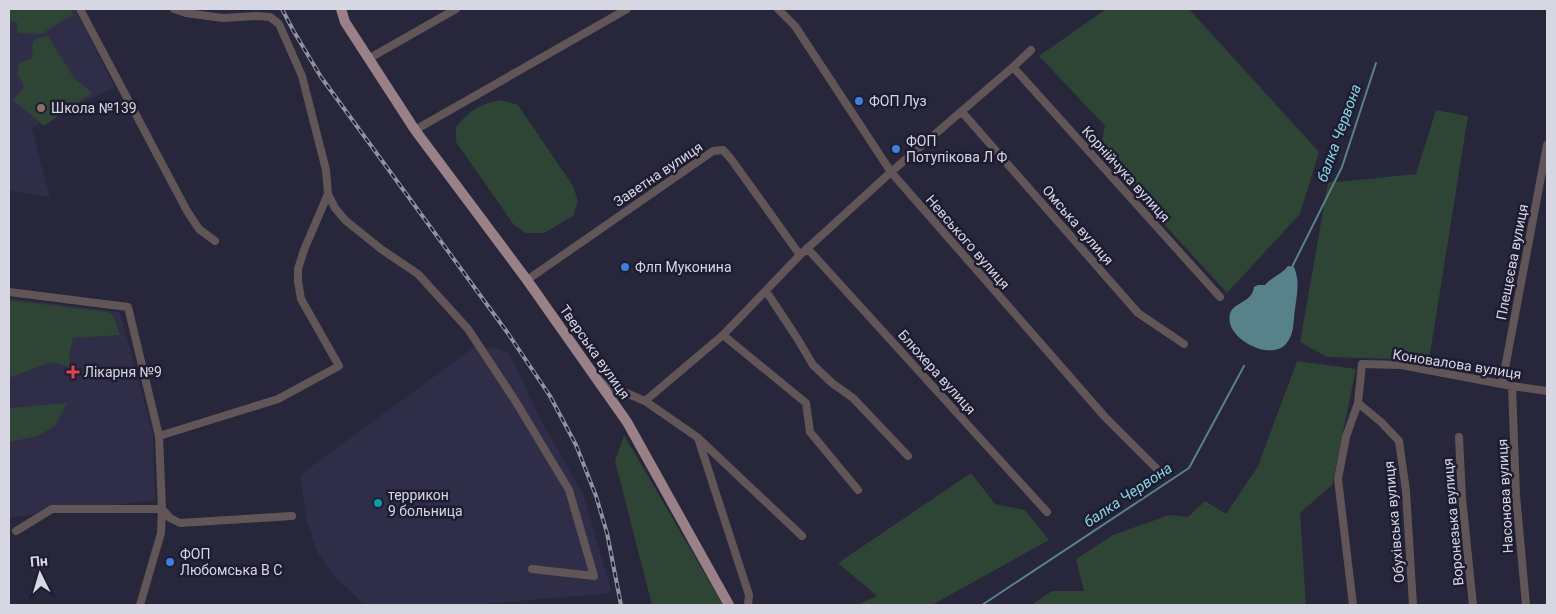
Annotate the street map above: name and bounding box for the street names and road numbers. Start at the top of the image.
street label: Корнійчука вулиця [1079,123,1173,225]
street label: Заветна вулиця [611,138,705,210]
street label: Омська вулиця [1039,182,1117,268]
street label: Невського вулиця [923,192,1013,292]
street label: Плещєєва вулиця [1493,203,1531,321]
street label: Тверська вулиця [557,302,633,402]
street label: Блюхера вулиця [895,327,979,417]
street label: Коновалова вулиця [1391,346,1523,382]
street label: Насонова вулиця [1494,438,1516,554]
street label: Воронезька вулиця [1439,458,1467,586]
street label: Обухівська вулиця [1381,460,1407,584]

